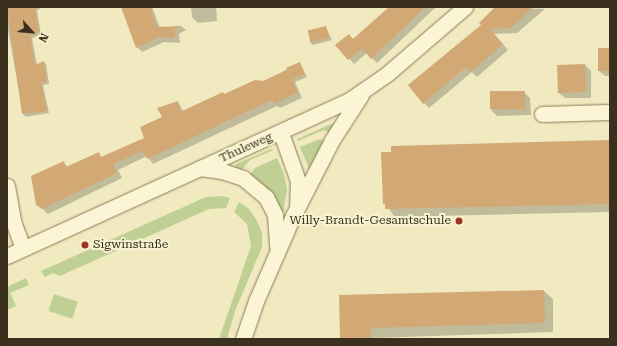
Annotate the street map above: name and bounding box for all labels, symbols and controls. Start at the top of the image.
north arrow [12,12,52,52]
text: N [35,31,51,44]
street label: Thuleweg [217,130,275,166]
place label: Willy-Brandt-Gesamtschule [289,214,451,228]
marker: Willy-Brandt-Gesamtschule [454,216,464,226]
place label: Sigwinstraße [93,238,168,252]
marker: Sigwinstraße [80,240,90,250]

